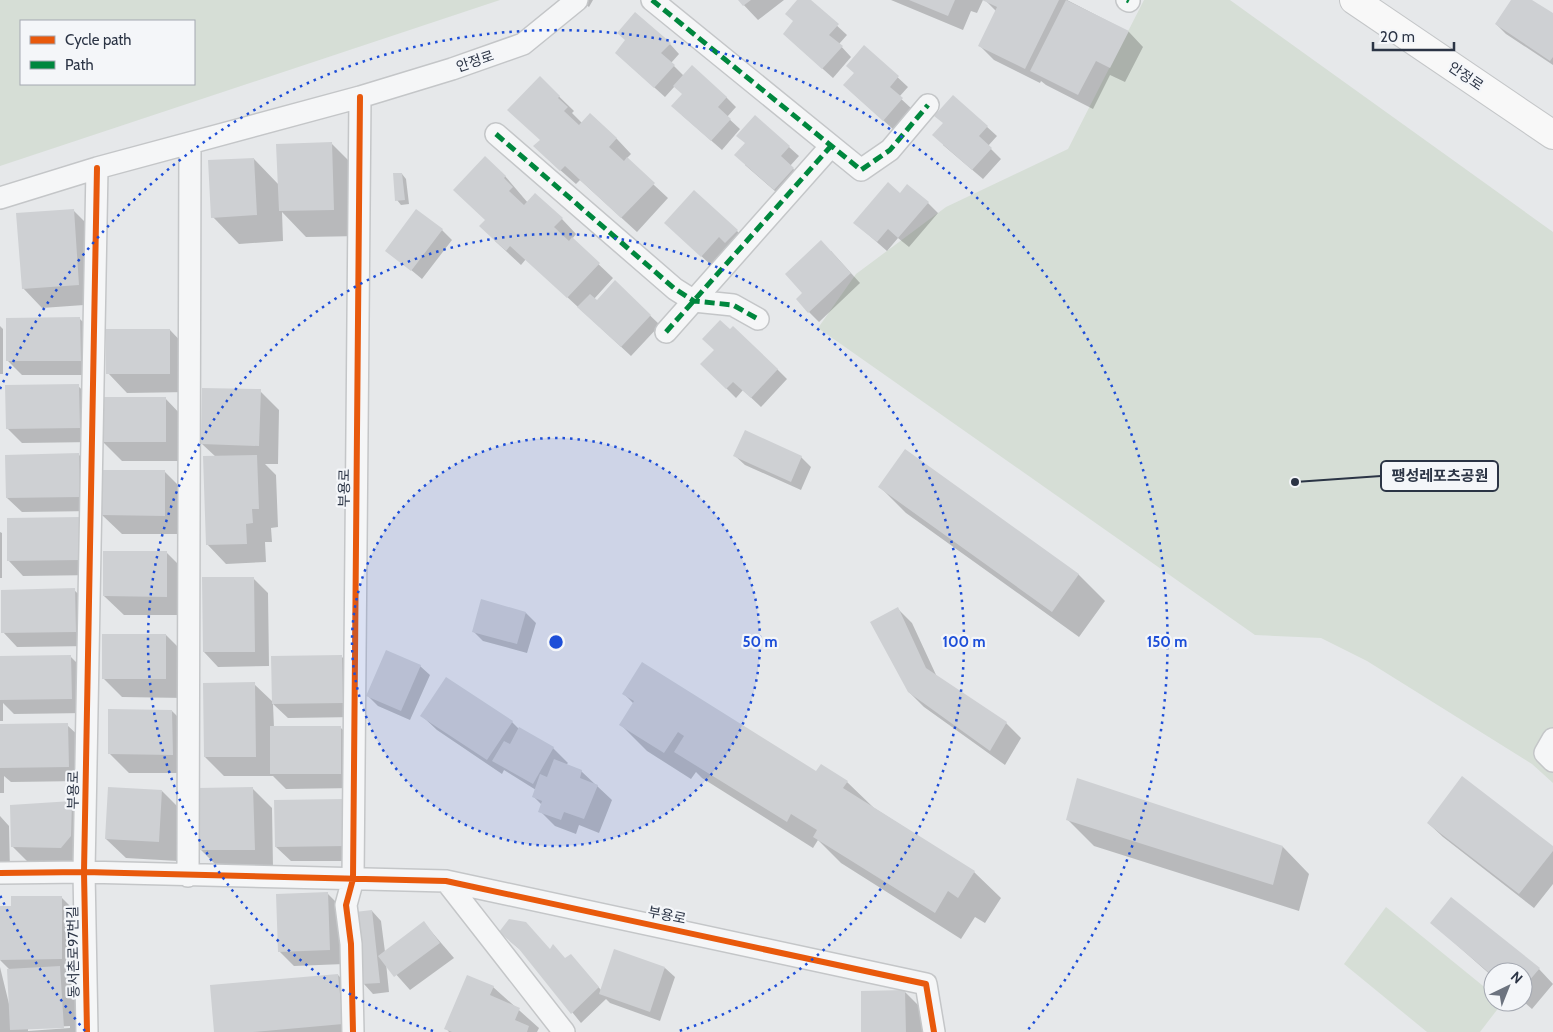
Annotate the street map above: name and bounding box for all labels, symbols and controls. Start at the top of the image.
legend [20,20,195,85]
scale bar [1373,20,1454,52]
text: 20 m [1380,28,1415,46]
text: Cycle path [65,31,131,49]
street label: 안정로 [454,46,496,76]
text: Path [65,56,94,74]
street label: 안정로 [1445,58,1487,94]
callout: 팽성레포츠공원 [1381,461,1498,491]
text: 팽성레포츠공원 [1392,467,1488,485]
street label: 부용로 [335,468,353,507]
centre of rings [547,633,565,651]
text: 50 m [742,633,778,651]
text: 100 m [942,633,986,651]
text: 150 m [1147,633,1187,651]
street label: 부용로 [64,770,82,809]
street label: 부용로 [646,902,688,928]
street label: 동서촌로97번길 [63,906,83,998]
north arrow [1483,962,1533,1012]
text: N [1507,968,1527,987]

